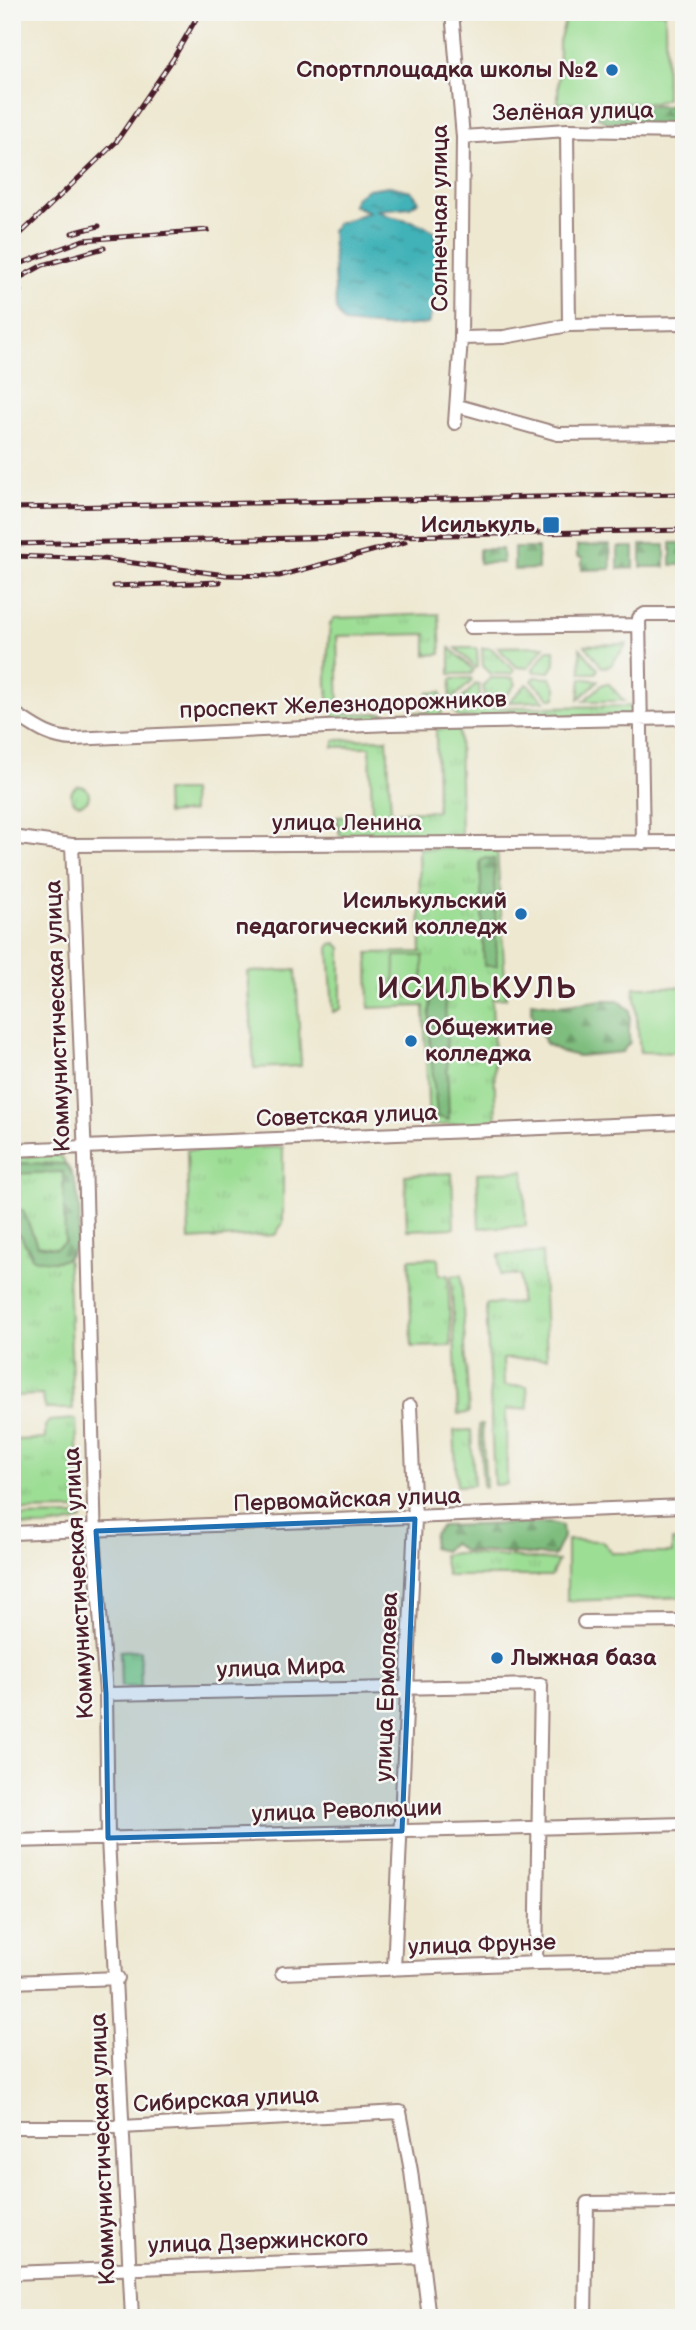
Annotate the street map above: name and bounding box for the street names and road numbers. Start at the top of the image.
street label: Зелёная улица [492,97,654,127]
street label: Солнечная улица [426,124,454,312]
street label: проспект Железнодорожников [179,685,507,725]
street label: улица Ленина [272,809,422,837]
street label: Коммунистическая улица [39,879,77,1153]
street label: Советская улица [256,1099,439,1133]
street label: Коммунистическая улица [58,1446,100,1720]
street label: Первомайская улица [232,1482,462,1518]
street label: улица Ермолаева [370,1591,404,1782]
street label: улица Мира [216,1652,346,1684]
street label: улица Революции [251,1794,443,1828]
street label: улица Фрунзе [407,1928,557,1962]
street label: Коммунистическая улица [84,2012,122,2286]
street label: Сибирская улица [132,2081,320,2119]
street label: улица Дзержинского [148,2224,368,2260]

